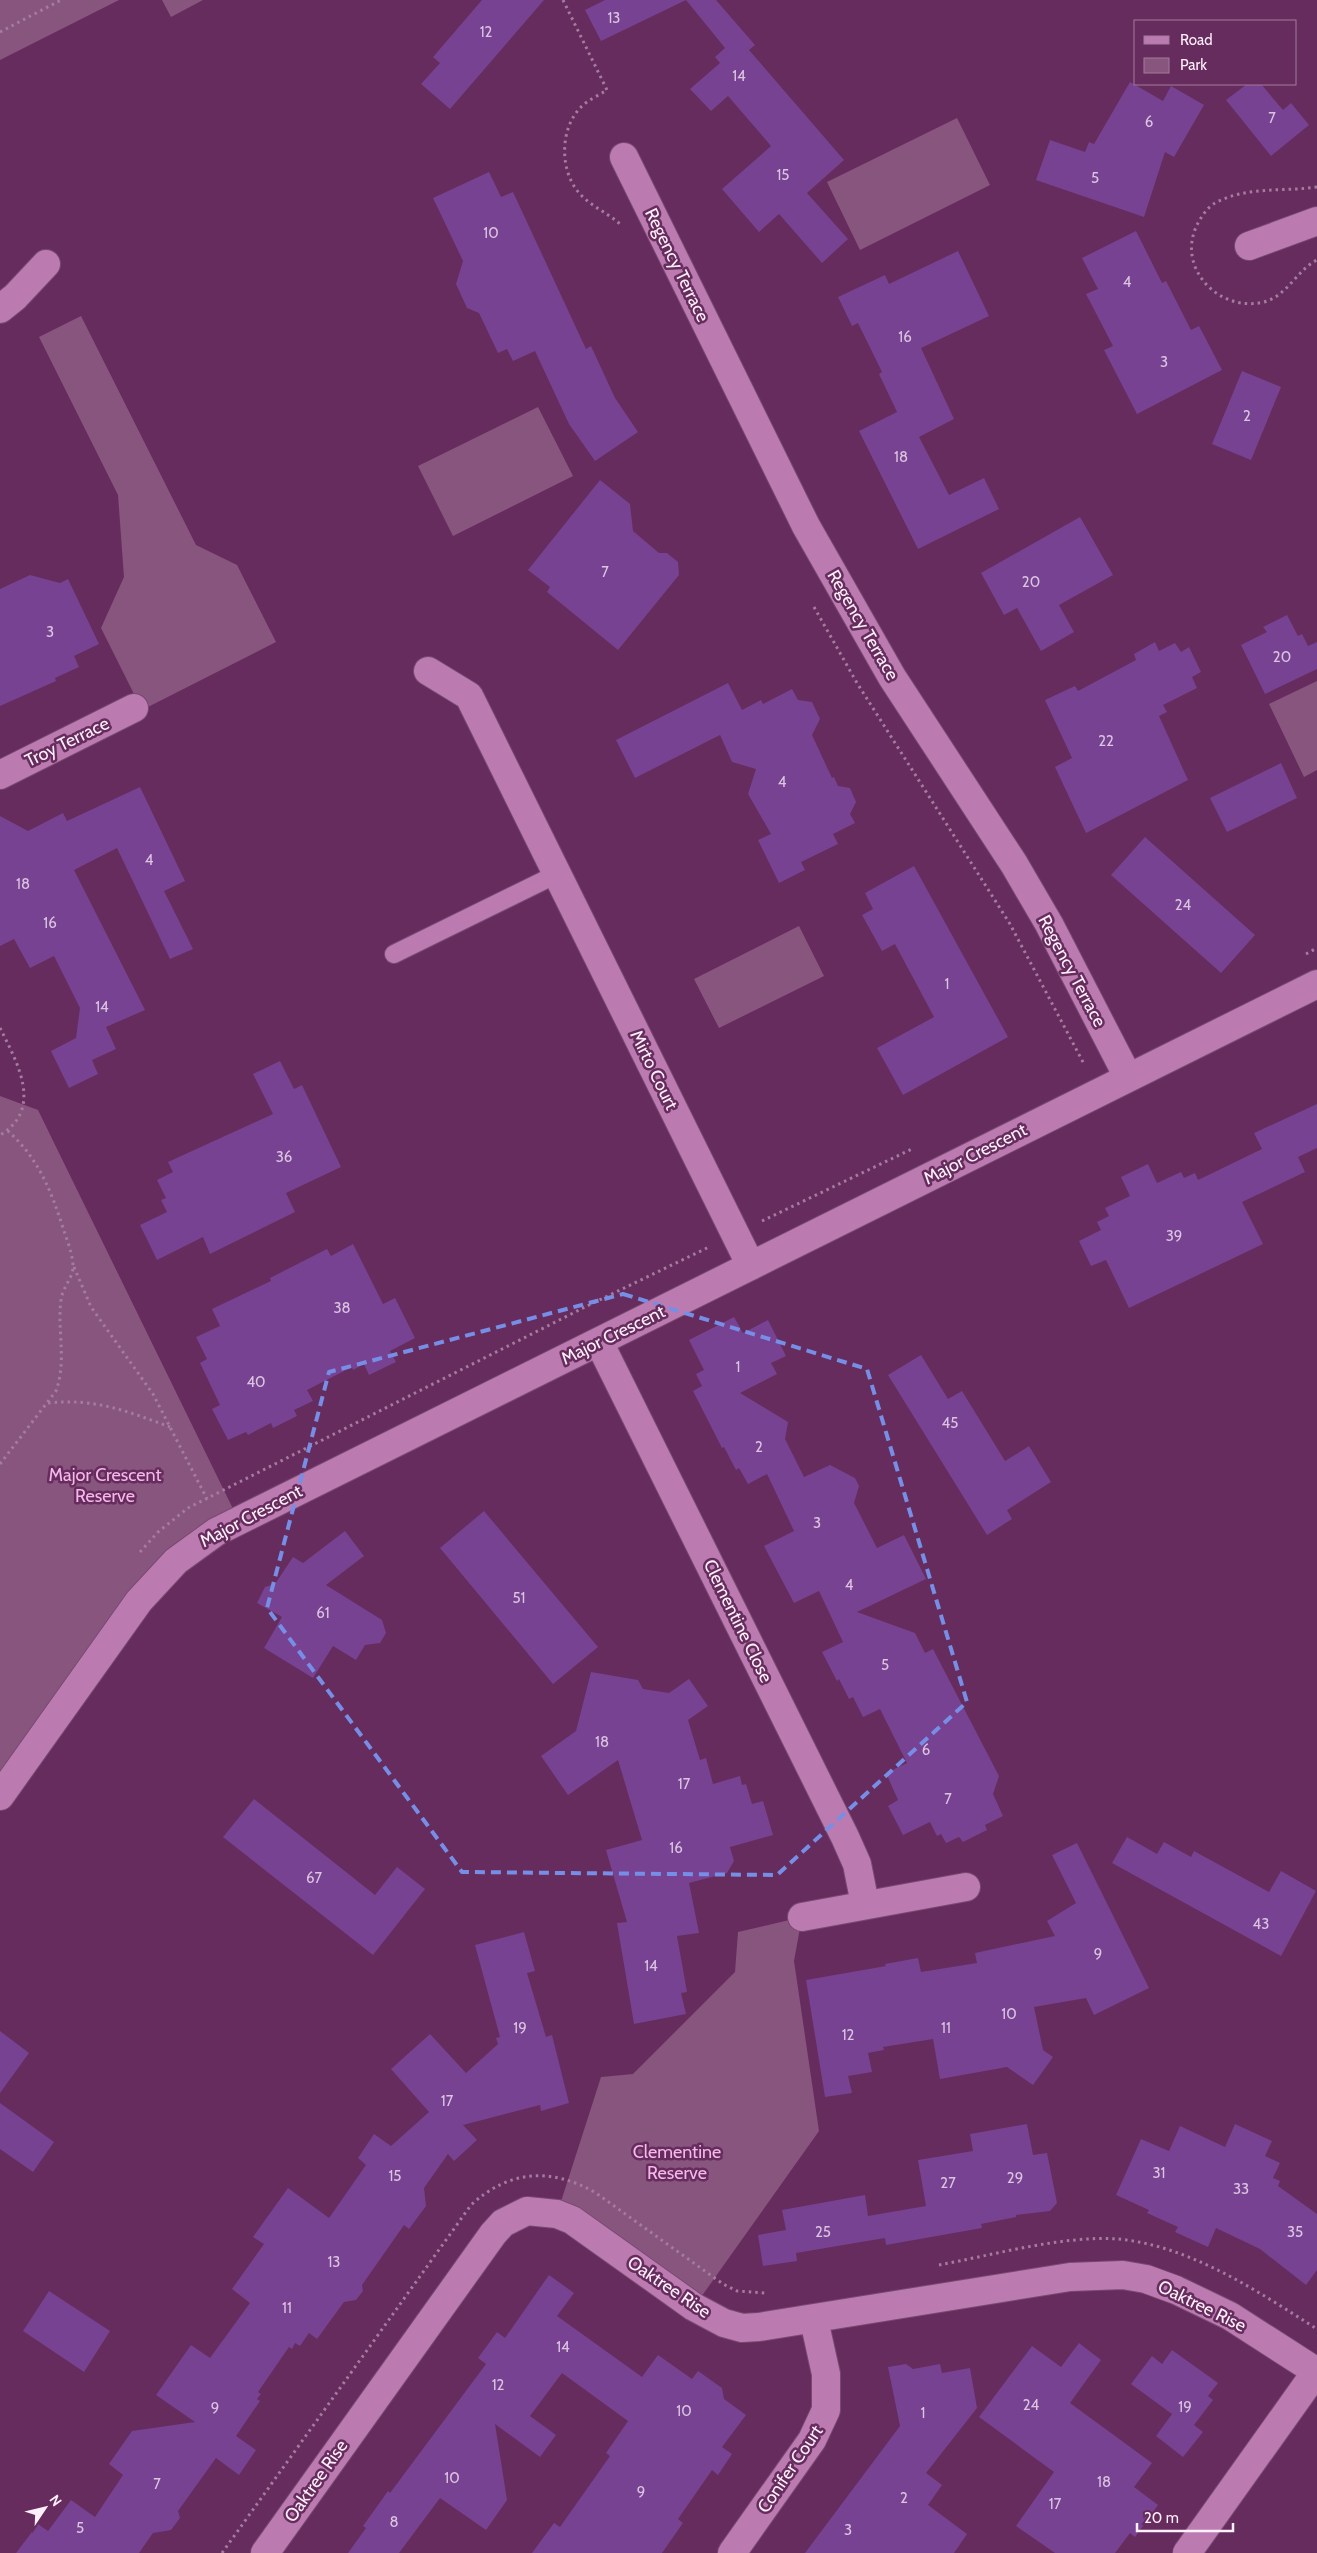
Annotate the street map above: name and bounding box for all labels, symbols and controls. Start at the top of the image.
house number: 13 [607,9,621,27]
legend [1134,20,1297,85]
house number: 12 [480,23,493,41]
text: Road [1180,31,1213,49]
text: Park [1180,56,1207,74]
house number: 14 [732,67,746,85]
house number: 7 [1268,109,1276,127]
house number: 6 [1145,113,1153,131]
house number: 15 [776,166,790,184]
house number: 5 [1091,169,1099,187]
street label: Regency Terrace [640,205,714,325]
house number: 10 [483,224,499,242]
house number: 4 [1123,273,1132,291]
house number: 16 [898,328,912,346]
house number: 3 [1160,353,1168,371]
house number: 2 [1243,407,1251,425]
house number: 18 [894,448,908,466]
house number: 7 [601,563,609,581]
street label: Regency Terrace [823,566,903,684]
house number: 20 [1022,573,1040,591]
house number: 3 [46,623,54,641]
house number: 20 [1273,648,1291,666]
street label: Troy Terrace [21,712,113,772]
house number: 22 [1098,732,1114,750]
house number: 4 [778,773,787,791]
house number: 4 [145,851,154,869]
house number: 18 [16,875,30,893]
house number: 24 [1175,896,1192,914]
street label: Regency Terrace [1033,911,1111,1031]
house number: 16 [43,914,57,932]
house number: 1 [945,975,949,993]
house number: 14 [95,998,109,1016]
street label: Mirto Court [625,1027,683,1113]
street label: Major Crescent [920,1119,1030,1189]
house number: 36 [276,1148,292,1166]
house number: 39 [1166,1227,1182,1245]
house number: 38 [333,1299,351,1317]
street label: Major Crescent [557,1300,669,1370]
house number: 1 [736,1358,740,1376]
house number: 40 [246,1373,266,1391]
house number: 45 [942,1414,958,1432]
house number: 2 [755,1438,763,1456]
park label: Major Crescent Reserve [49,1464,161,1507]
street label: Major Crescent [196,1480,306,1552]
house number: 3 [813,1514,821,1532]
street label: Clementine Close [699,1556,777,1686]
house number: 4 [845,1576,854,1594]
house number: 51 [512,1589,526,1607]
house number: 61 [316,1604,330,1622]
house number: 5 [881,1656,889,1674]
house number: 18 [595,1733,609,1751]
house number: 6 [922,1741,930,1759]
house number: 17 [678,1775,691,1793]
house number: 7 [944,1790,952,1808]
house number: 16 [669,1839,683,1857]
house number: 67 [306,1869,322,1887]
house number: 43 [1253,1915,1269,1933]
house number: 9 [1094,1945,1102,1963]
house number: 14 [644,1957,658,1975]
house number: 10 [1001,2005,1017,2023]
house number: 19 [513,2019,527,2037]
house number: 11 [941,2019,951,2037]
house number: 12 [842,2026,855,2044]
house number: 17 [441,2092,454,2110]
park label: Clementine Reserve [633,2141,721,2184]
house number: 31 [1152,2164,1166,2182]
house number: 15 [388,2167,402,2185]
house number: 29 [1007,2169,1023,2187]
house number: 27 [940,2174,956,2192]
house number: 33 [1233,2180,1249,2198]
house number: 25 [815,2223,831,2241]
house number: 35 [1287,2223,1303,2241]
street label: Oaktree Rise [623,2251,715,2323]
house number: 13 [327,2253,341,2271]
street label: Oaktree Rise [1154,2275,1250,2337]
house number: 11 [282,2299,292,2317]
house number: 14 [556,2338,570,2356]
house number: 12 [492,2376,505,2394]
house number: 24 [1023,2396,1040,2414]
house number: 19 [1178,2398,1192,2416]
house number: 9 [211,2399,219,2417]
house number: 10 [676,2402,692,2420]
house number: 1 [921,2404,925,2422]
street label: Conifer Court [753,2421,827,2517]
street label: Oaktree Rise [280,2436,352,2526]
house number: 10 [444,2469,460,2487]
house number: 18 [1097,2473,1111,2491]
house number: 7 [153,2475,161,2493]
north arrow [20,2483,70,2533]
house number: 9 [637,2483,645,2501]
house number: 2 [900,2489,908,2507]
text: N [45,2491,66,2510]
house number: 17 [1049,2495,1062,2513]
scale bar [1137,2500,1233,2532]
text: 20 m [1144,2509,1179,2527]
house number: 8 [389,2513,399,2531]
house number: 5 [76,2519,84,2537]
house number: 3 [844,2521,852,2539]

